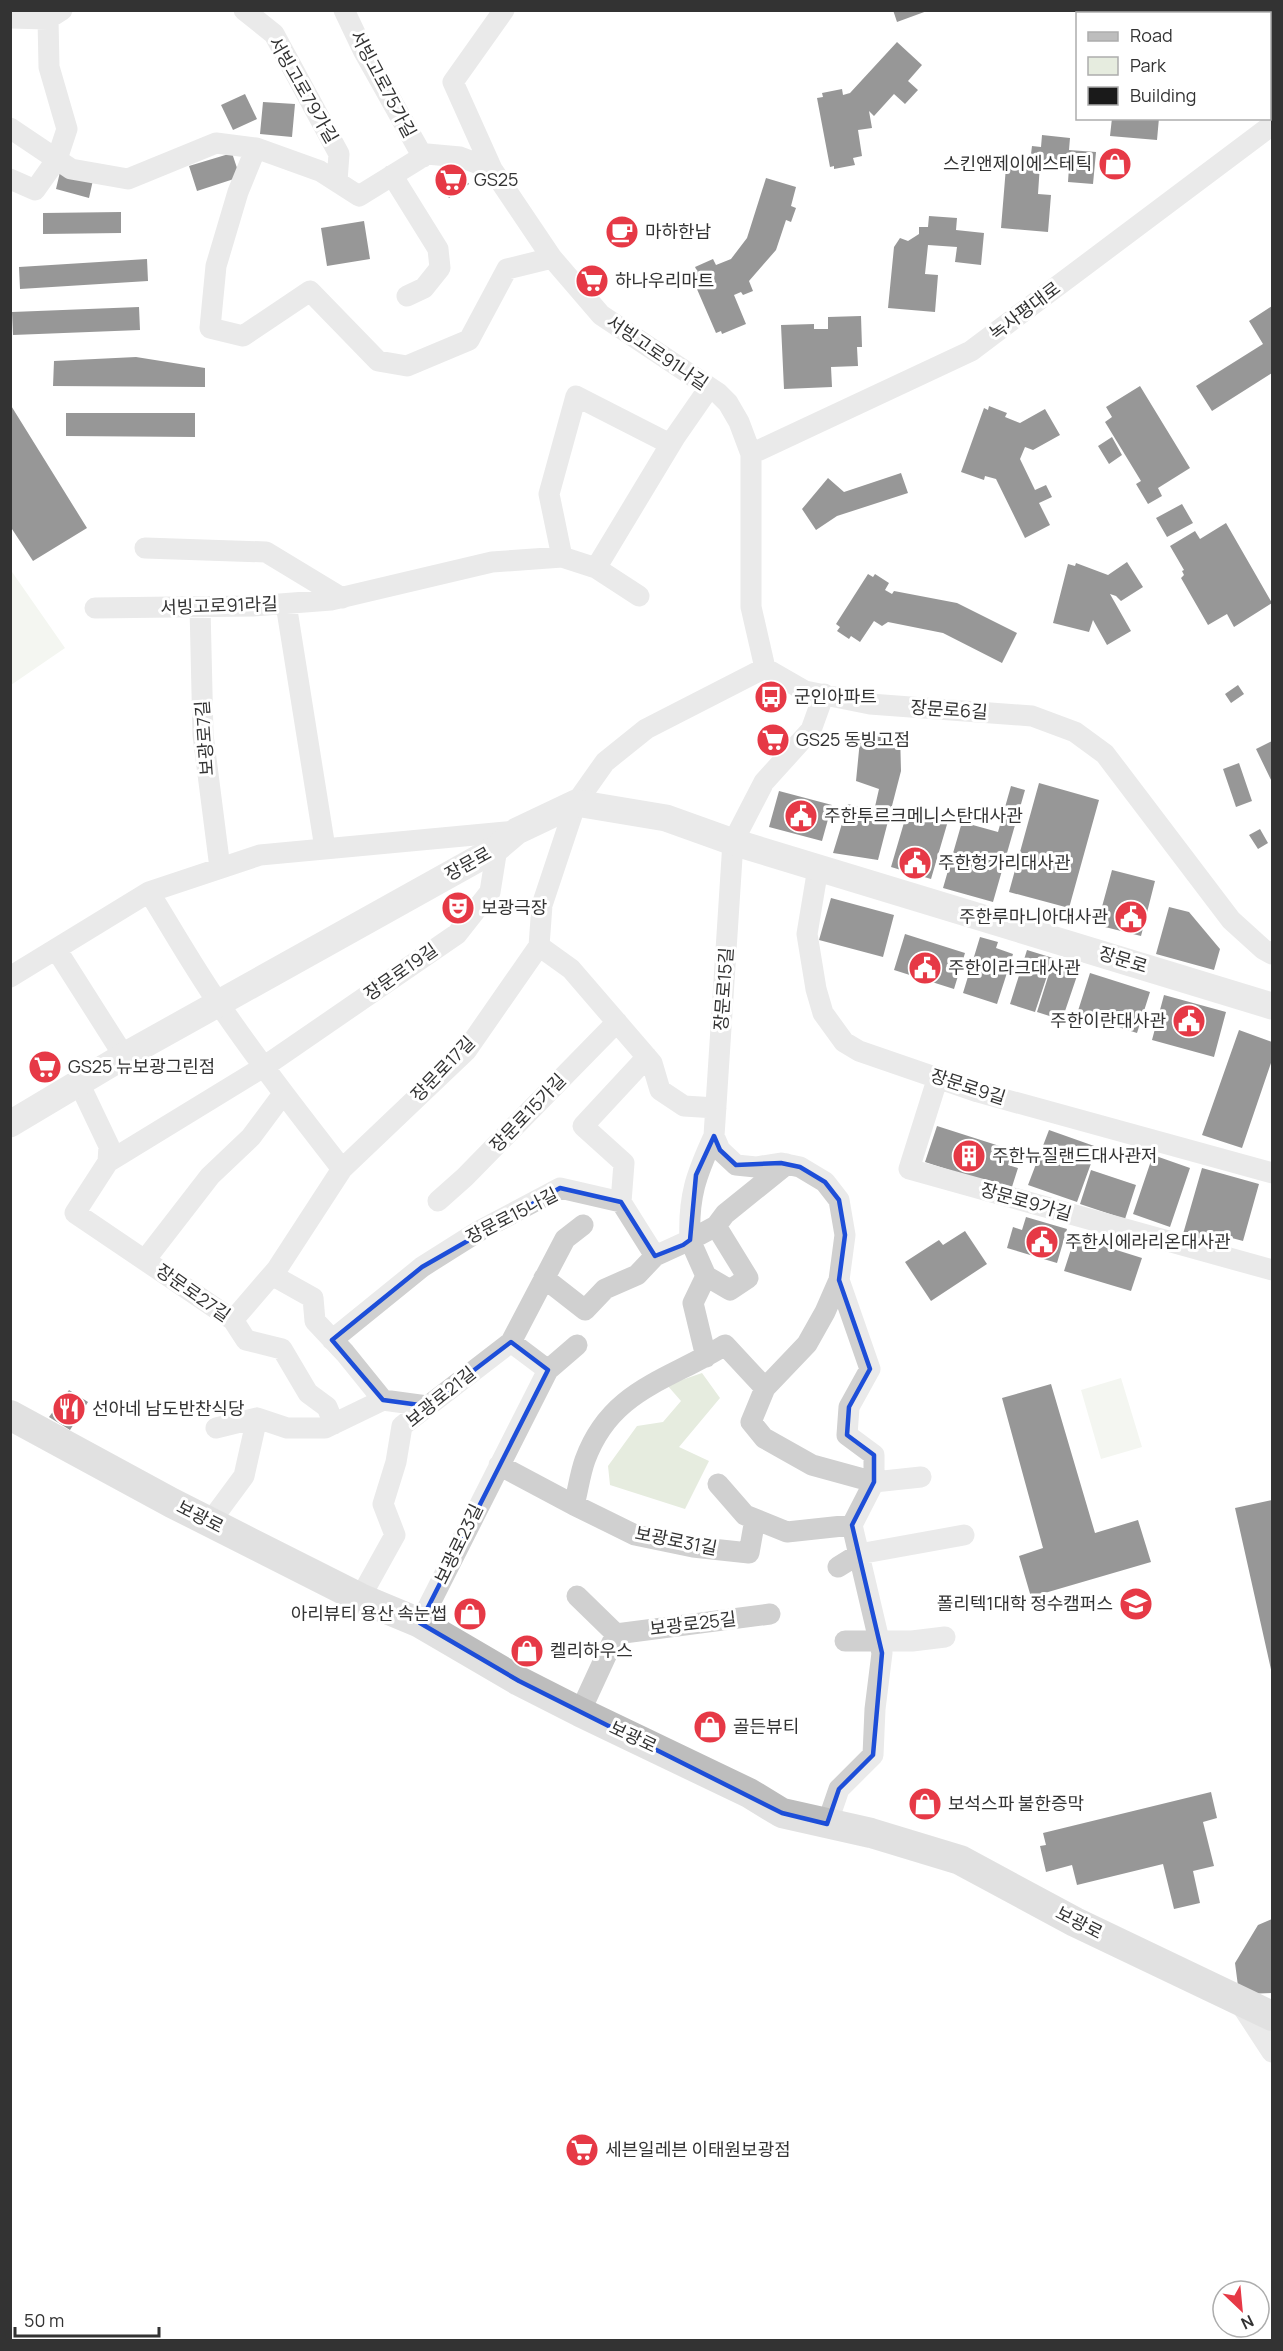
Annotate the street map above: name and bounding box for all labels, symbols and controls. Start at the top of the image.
legend [1076,12,1271,120]
text: Road [1130,23,1173,47]
street label: 서빙고로75가길 [345,25,422,142]
street label: 서빙고로79가길 [264,32,344,147]
text: Park [1130,53,1167,77]
text: Building [1130,83,1196,107]
shop icon: 스킨앤제이에스테틱 [1097,146,1133,182]
place label: 스킨앤제이에스테틱 [943,151,1092,175]
supermarket icon: GS25 [433,162,469,198]
place label: GS25 [474,167,518,191]
cafe icon: 마하한남 [604,214,640,250]
place label: 마하한남 [645,219,711,243]
supermarket icon: 하나우리마트 [574,263,610,299]
place label: 하나우리마트 [615,268,714,292]
street label: 녹사평대로 [984,276,1065,345]
street label: 서빙고로91나길 [602,309,713,395]
street label: 서빙고로91라길 [160,591,278,619]
bus stop icon: 군인아파트 [753,679,789,715]
place label: 군인아파트 [794,684,877,708]
street label: 장문로6길 [910,694,989,724]
street label: 보광로7길 [189,700,219,776]
supermarket icon: GS25 동빙고점 [755,722,791,758]
place label: GS25 동빙고점 [796,727,910,751]
public building icon: 주한투르크메니스탄대사관 [783,798,819,834]
place label: 주한투르크메니스탄대사관 [824,803,1023,827]
street label: 장문로 [440,841,495,886]
public building icon: 주한헝가리대사관 [897,845,933,881]
place label: 주한헝가리대사관 [938,850,1071,874]
theatre icon: 보광극장 [440,890,476,926]
place label: 보광극장 [481,895,547,919]
public building icon: 주한루마니아대사관 [1113,899,1149,935]
place label: 주한루마니아대사관 [959,904,1108,928]
street label: 장문로19길 [359,937,442,1005]
street label: 장문로 [1096,940,1151,978]
street label: 장문로15길 [708,946,738,1031]
public building icon: 주한이라크대사관 [907,950,943,986]
place label: 주한이라크대사관 [948,955,1081,979]
public building icon: 주한이란대사관 [1171,1003,1207,1039]
place label: 주한이란대사관 [1050,1008,1166,1032]
street label: 장문로17길 [405,1030,479,1106]
supermarket icon: GS25 뉴보광그린점 [27,1049,63,1085]
place label: GS25 뉴보광그린점 [68,1054,215,1078]
street label: 장문로9길 [928,1063,1009,1109]
street label: 장문로15가길 [484,1068,571,1157]
building icon: 주한뉴질랜드대사관저 [951,1138,987,1174]
place label: 주한뉴질랜드대사관저 [992,1143,1158,1167]
street label: 장문로9가길 [978,1177,1075,1226]
street label: 장문로15나길 [461,1182,562,1249]
public building icon: 주한시에라리온대사관 [1024,1224,1060,1260]
place label: 주한시에라리온대사관 [1065,1229,1231,1253]
street label: 장문로27길 [152,1258,235,1327]
street label: 보광로21길 [400,1361,480,1432]
restaurant icon: 선아네 남도반찬식당 [51,1391,87,1427]
place label: 선아네 남도반찬식당 [92,1396,245,1420]
street label: 보광로 [173,1494,228,1538]
street label: 보광로23길 [428,1499,488,1588]
street label: 보광로31길 [633,1520,719,1560]
school or university icon: 폴리텍1대학 정수캠퍼스 [1118,1586,1154,1622]
place label: 폴리텍1대학 정수캠퍼스 [937,1591,1113,1615]
shop icon: 아리뷰티 용산 속눈썹 [452,1596,488,1632]
place label: 아리뷰티 용산 속눈썹 [291,1601,447,1625]
street label: 보광로25길 [648,1606,737,1640]
shop icon: 켈리하우스 [509,1633,545,1669]
place label: 켈리하우스 [550,1638,633,1662]
shop icon: 골든뷰티 [692,1709,728,1745]
place label: 골든뷰티 [733,1714,799,1738]
street label: 보광로 [606,1715,661,1757]
shop icon: 보석스파 불한증막 [907,1786,943,1822]
place label: 보석스파 불한증막 [948,1791,1084,1815]
street label: 보광로 [1052,1900,1107,1944]
supermarket icon: 세븐일레븐 이태원보광점 [564,2132,600,2168]
place label: 세븐일레븐 이태원보광점 [605,2137,791,2161]
north arrow [1211,2279,1271,2339]
scale bar [15,2300,159,2338]
text: 50 m [24,2308,64,2332]
text: N [1238,2310,1258,2335]

